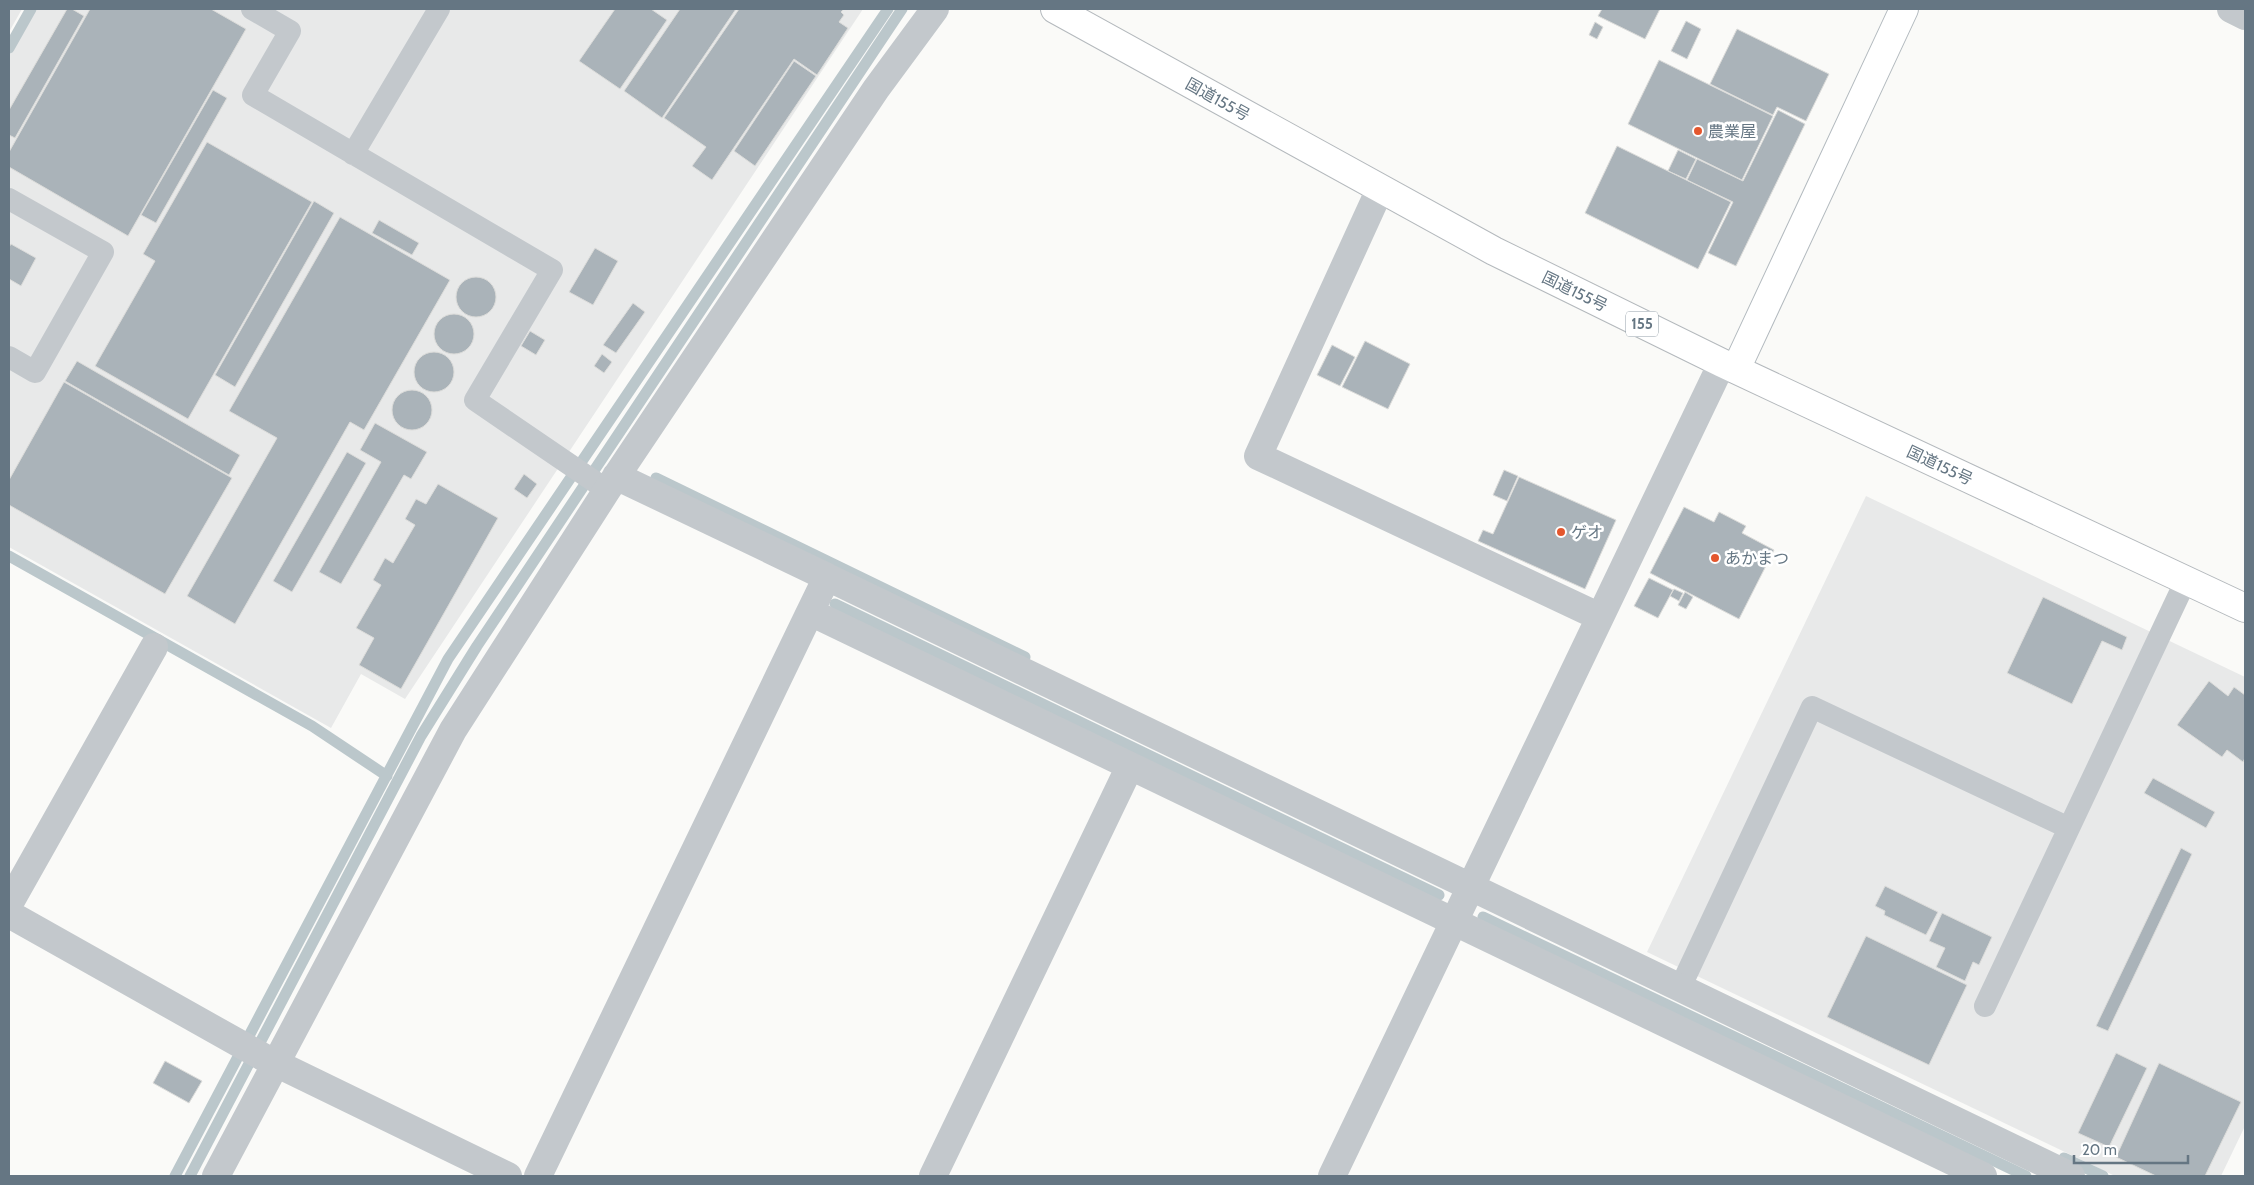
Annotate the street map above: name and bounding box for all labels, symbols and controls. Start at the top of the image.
street label: 国道155号 [1182,74,1253,125]
place label: 農業屋 [1708,122,1756,141]
marker: 農業屋 [1692,125,1704,137]
street label: 国道155号 [1539,267,1611,315]
road number: 155 [1626,312,1658,336]
street label: 国道155号 [1904,442,1976,489]
place label: ゲオ [1571,523,1603,542]
marker: ゲオ [1555,526,1567,538]
place label: あかまつ [1725,549,1789,568]
marker: あかまつ [1709,552,1721,564]
scale bar [2074,1132,2188,1164]
text: 20 m [2082,1141,2117,1159]

